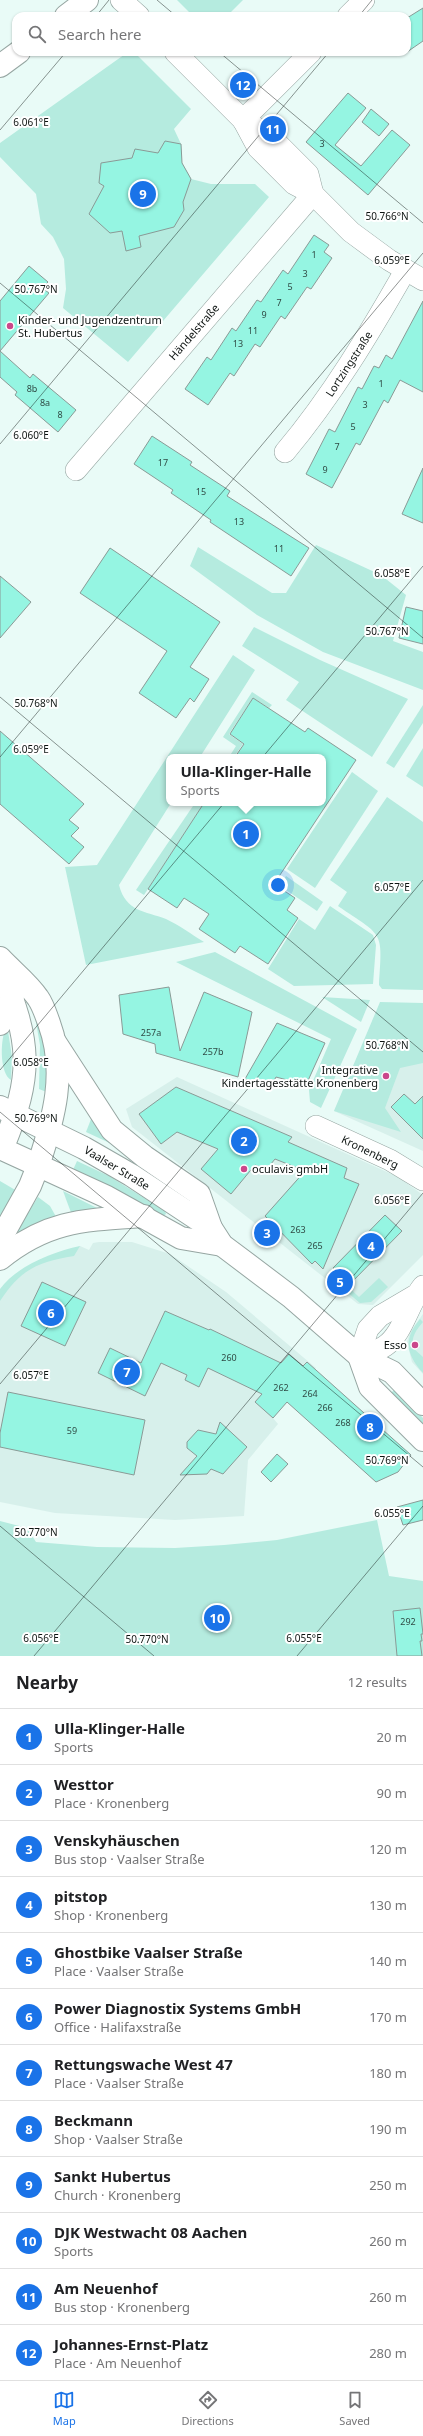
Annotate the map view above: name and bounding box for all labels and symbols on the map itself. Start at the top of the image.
pin: 12 [230,70,256,100]
pin: 11 [260,114,286,144]
text: 6.061°E [13,115,49,129]
house number: 3 [319,137,325,150]
pin: 9 [130,179,156,209]
text: 50.766°N [365,209,409,223]
house number: 1 [311,248,317,261]
text: 6.059°E [374,253,410,267]
house number: 3 [302,267,308,280]
house number: 5 [287,280,293,293]
text: 50.767°N [14,282,58,296]
house number: 7 [276,296,282,309]
street label: Händelstraße [165,300,222,363]
house number: 9 [261,308,267,321]
place label: Kinder- und Jugendzentrum St. Hubertus [18,312,162,340]
marker: Kinder- und Jugendzentrum St. Hubertus [5,321,15,331]
house number: 11 [248,324,258,337]
street label: Lortzingstraße [322,328,375,399]
house number: 13 [233,337,243,350]
house number: 1 [378,377,384,390]
house number: 8b [27,382,38,395]
house number: 8a [40,396,50,409]
house number: 3 [362,398,368,411]
house number: 8 [57,408,63,421]
house number: 5 [350,420,356,433]
text: 6.060°E [13,428,49,442]
house number: 7 [334,440,340,453]
house number: 17 [158,456,168,469]
house number: 9 [322,463,328,476]
house number: 15 [196,485,206,498]
house number: 13 [234,515,244,528]
house number: 11 [274,542,284,555]
text: 6.058°E [374,566,410,580]
text: 50.767°N [365,624,409,638]
text: 50.768°N [14,696,58,710]
text: 6.059°E [13,742,49,756]
pin: 1 [233,819,259,849]
your location [268,875,288,895]
text: 6.057°E [374,880,410,894]
house number: 257a [141,1026,161,1039]
text: 50.768°N [365,1038,409,1052]
house number: 257b [203,1045,224,1058]
text: 6.058°E [13,1055,49,1069]
place label: Integrative Kindertagesstätte Kronenberg [221,1062,378,1090]
marker: Integrative Kindertagesstätte Kronenberg [381,1071,391,1081]
text: 50.769°N [14,1111,58,1125]
pin: 2 [231,1126,257,1156]
street label: Kronenberg [339,1131,401,1172]
street label: Vaalser Straße [82,1142,153,1193]
place label: oculavis gmbH [252,1161,328,1176]
marker: oculavis gmbH [239,1164,249,1174]
text: 6.056°E [374,1193,410,1207]
pin: 3 [254,1218,280,1248]
house number: 263 [290,1223,306,1236]
pin: 4 [358,1231,384,1261]
house number: 265 [307,1239,323,1252]
pin: 5 [327,1267,353,1297]
pin: 6 [38,1298,64,1328]
place label: Esso [384,1337,407,1352]
marker: Esso [410,1340,420,1350]
house number: 260 [221,1351,237,1364]
pin: 7 [114,1357,140,1387]
text: 6.057°E [13,1368,49,1382]
house number: 262 [273,1381,289,1394]
house number: 264 [302,1387,318,1400]
house number: 266 [317,1401,333,1414]
pin: 8 [357,1412,383,1442]
house number: 268 [335,1416,351,1429]
house number: 59 [67,1424,77,1437]
text: 50.769°N [365,1453,409,1467]
text: 6.055°E [374,1506,410,1520]
text: 50.770°N [14,1525,58,1539]
pin: 10 [204,1603,230,1633]
house number: 292 [400,1615,416,1628]
text: 6.056°E [23,1631,59,1645]
text: 6.055°E [286,1631,322,1645]
text: 50.770°N [125,1632,169,1646]

